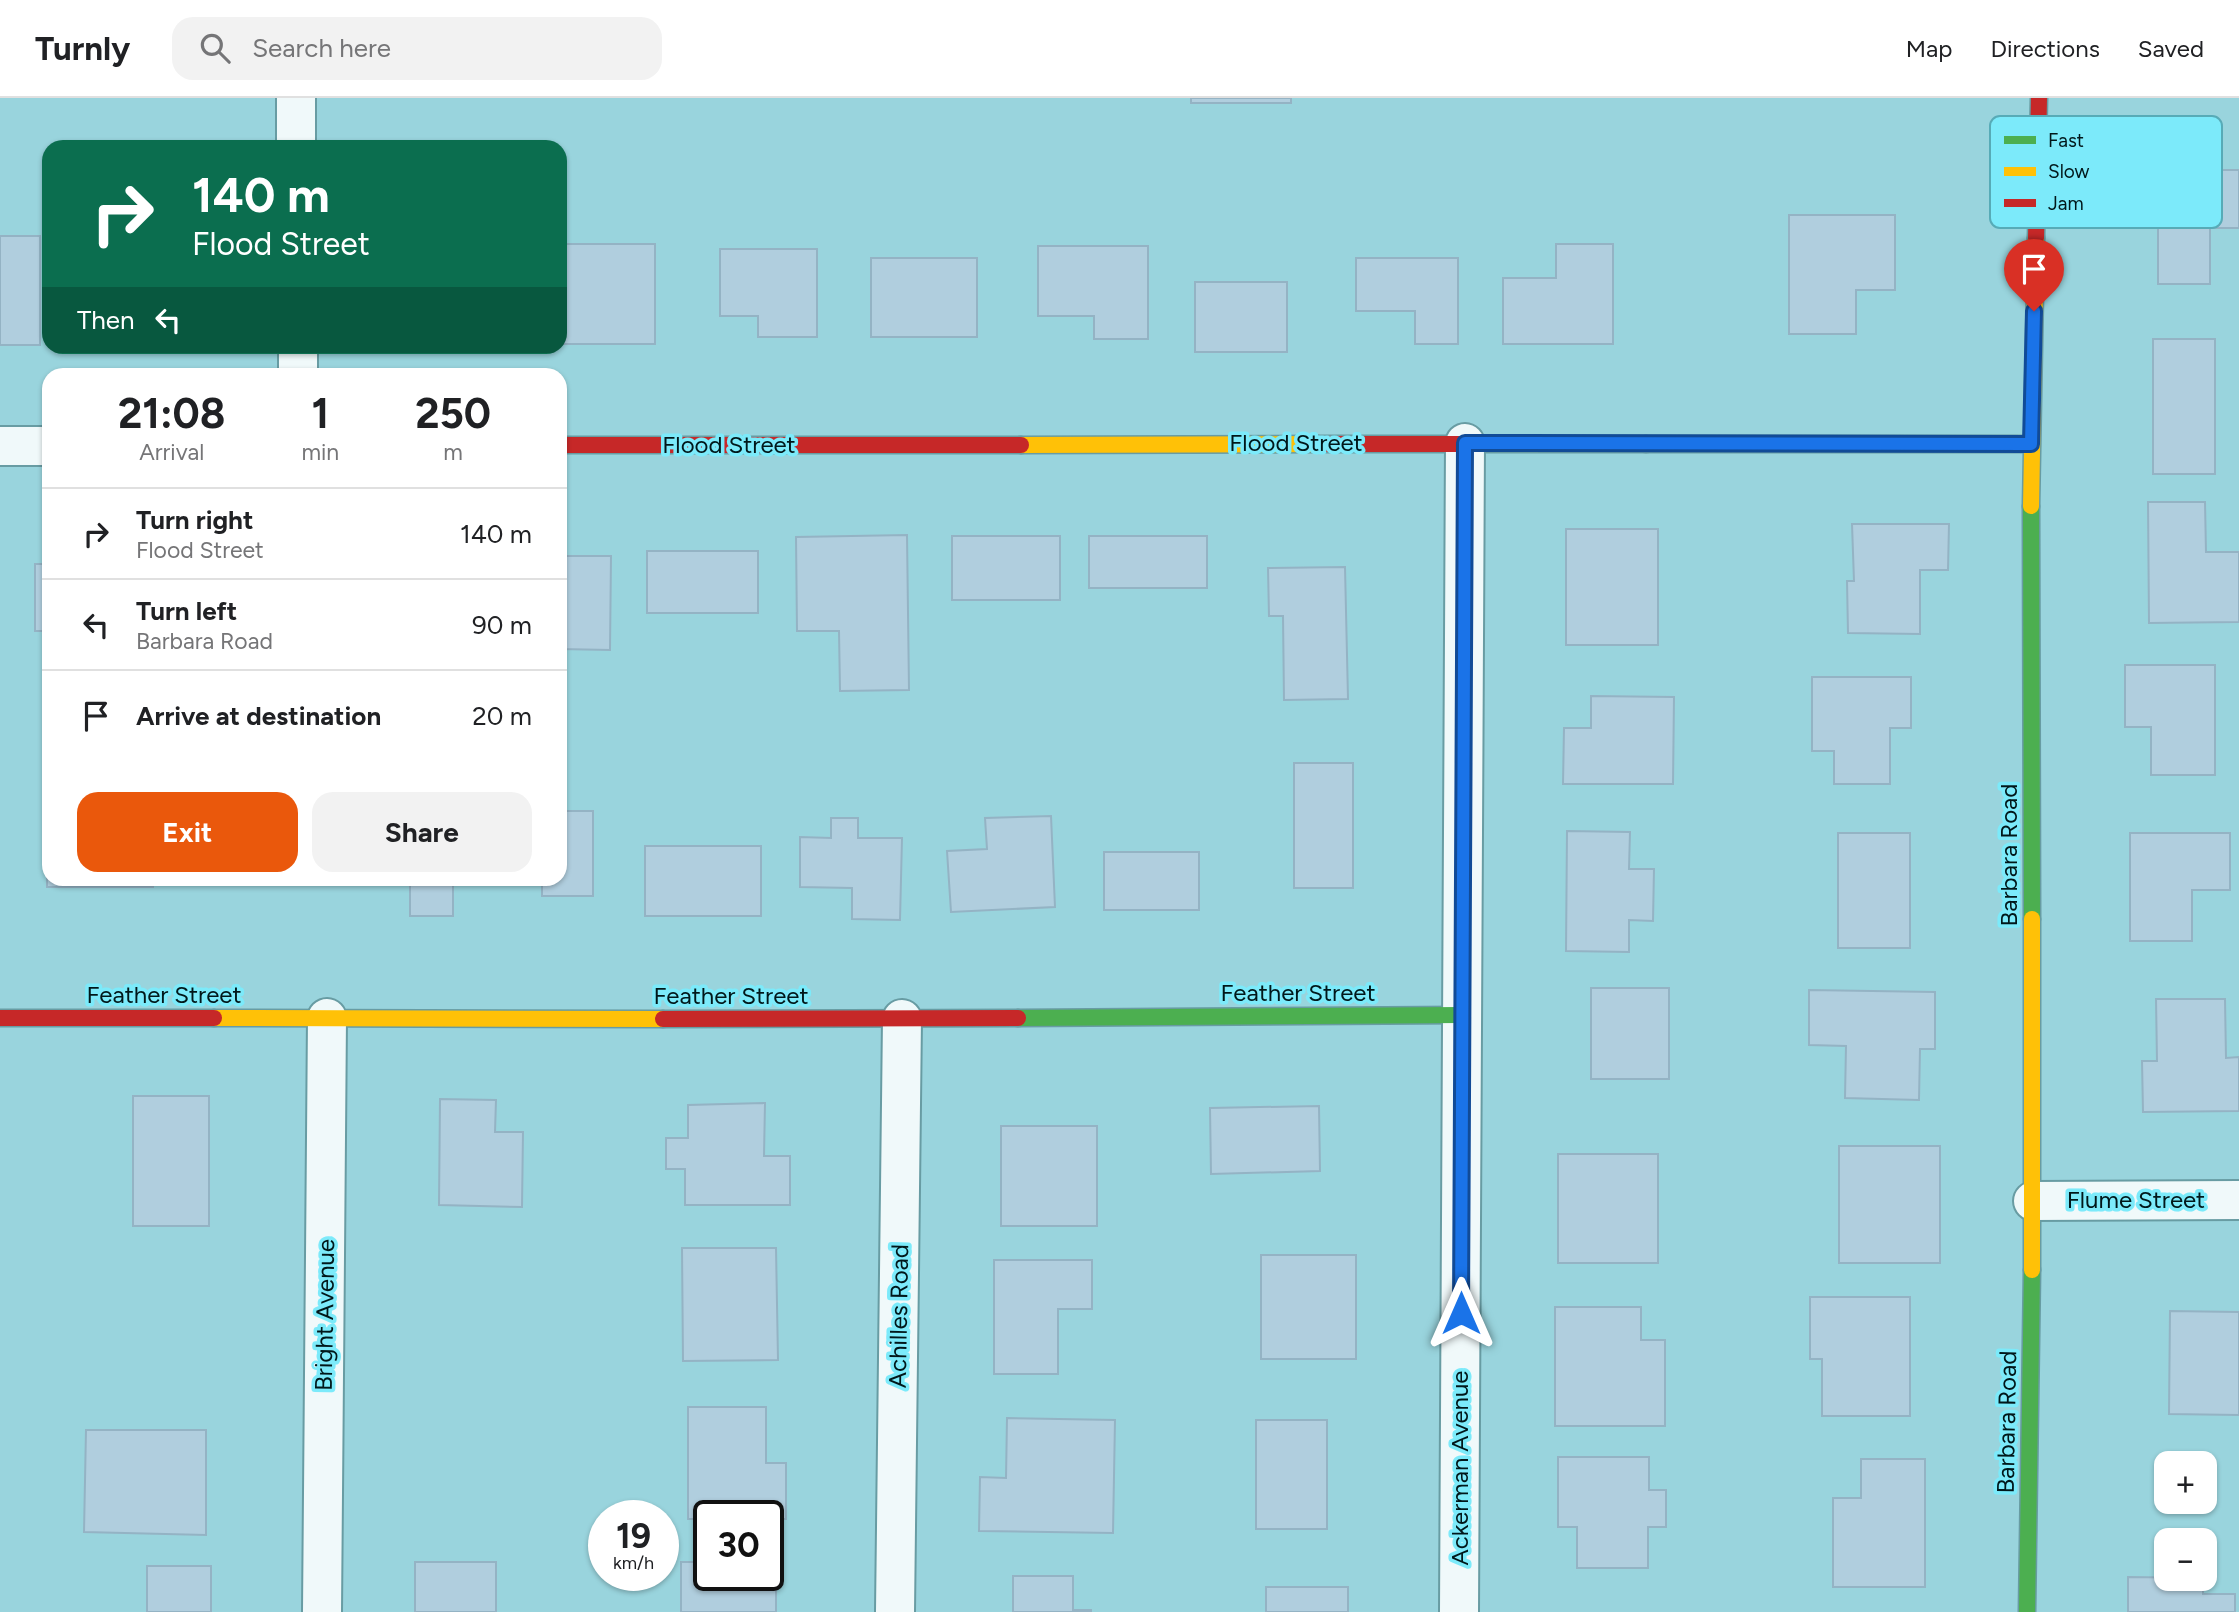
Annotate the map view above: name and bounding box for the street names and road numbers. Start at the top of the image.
street label: Flood Street [1229,428,1363,457]
street label: Flood Street [662,430,796,459]
street label: Barbara Road [1994,784,2023,926]
street label: Feather Street [1220,978,1376,1007]
street label: Feather Street [86,980,242,1009]
street label: Feather Street [653,981,809,1010]
street label: Flume Street [2067,1185,2205,1214]
street label: Bright Avenue [309,1239,340,1391]
street label: Achilles Road [883,1244,914,1388]
street label: Barbara Road [1991,1350,2022,1494]
street label: Ackerman Avenue [1445,1371,1474,1565]

